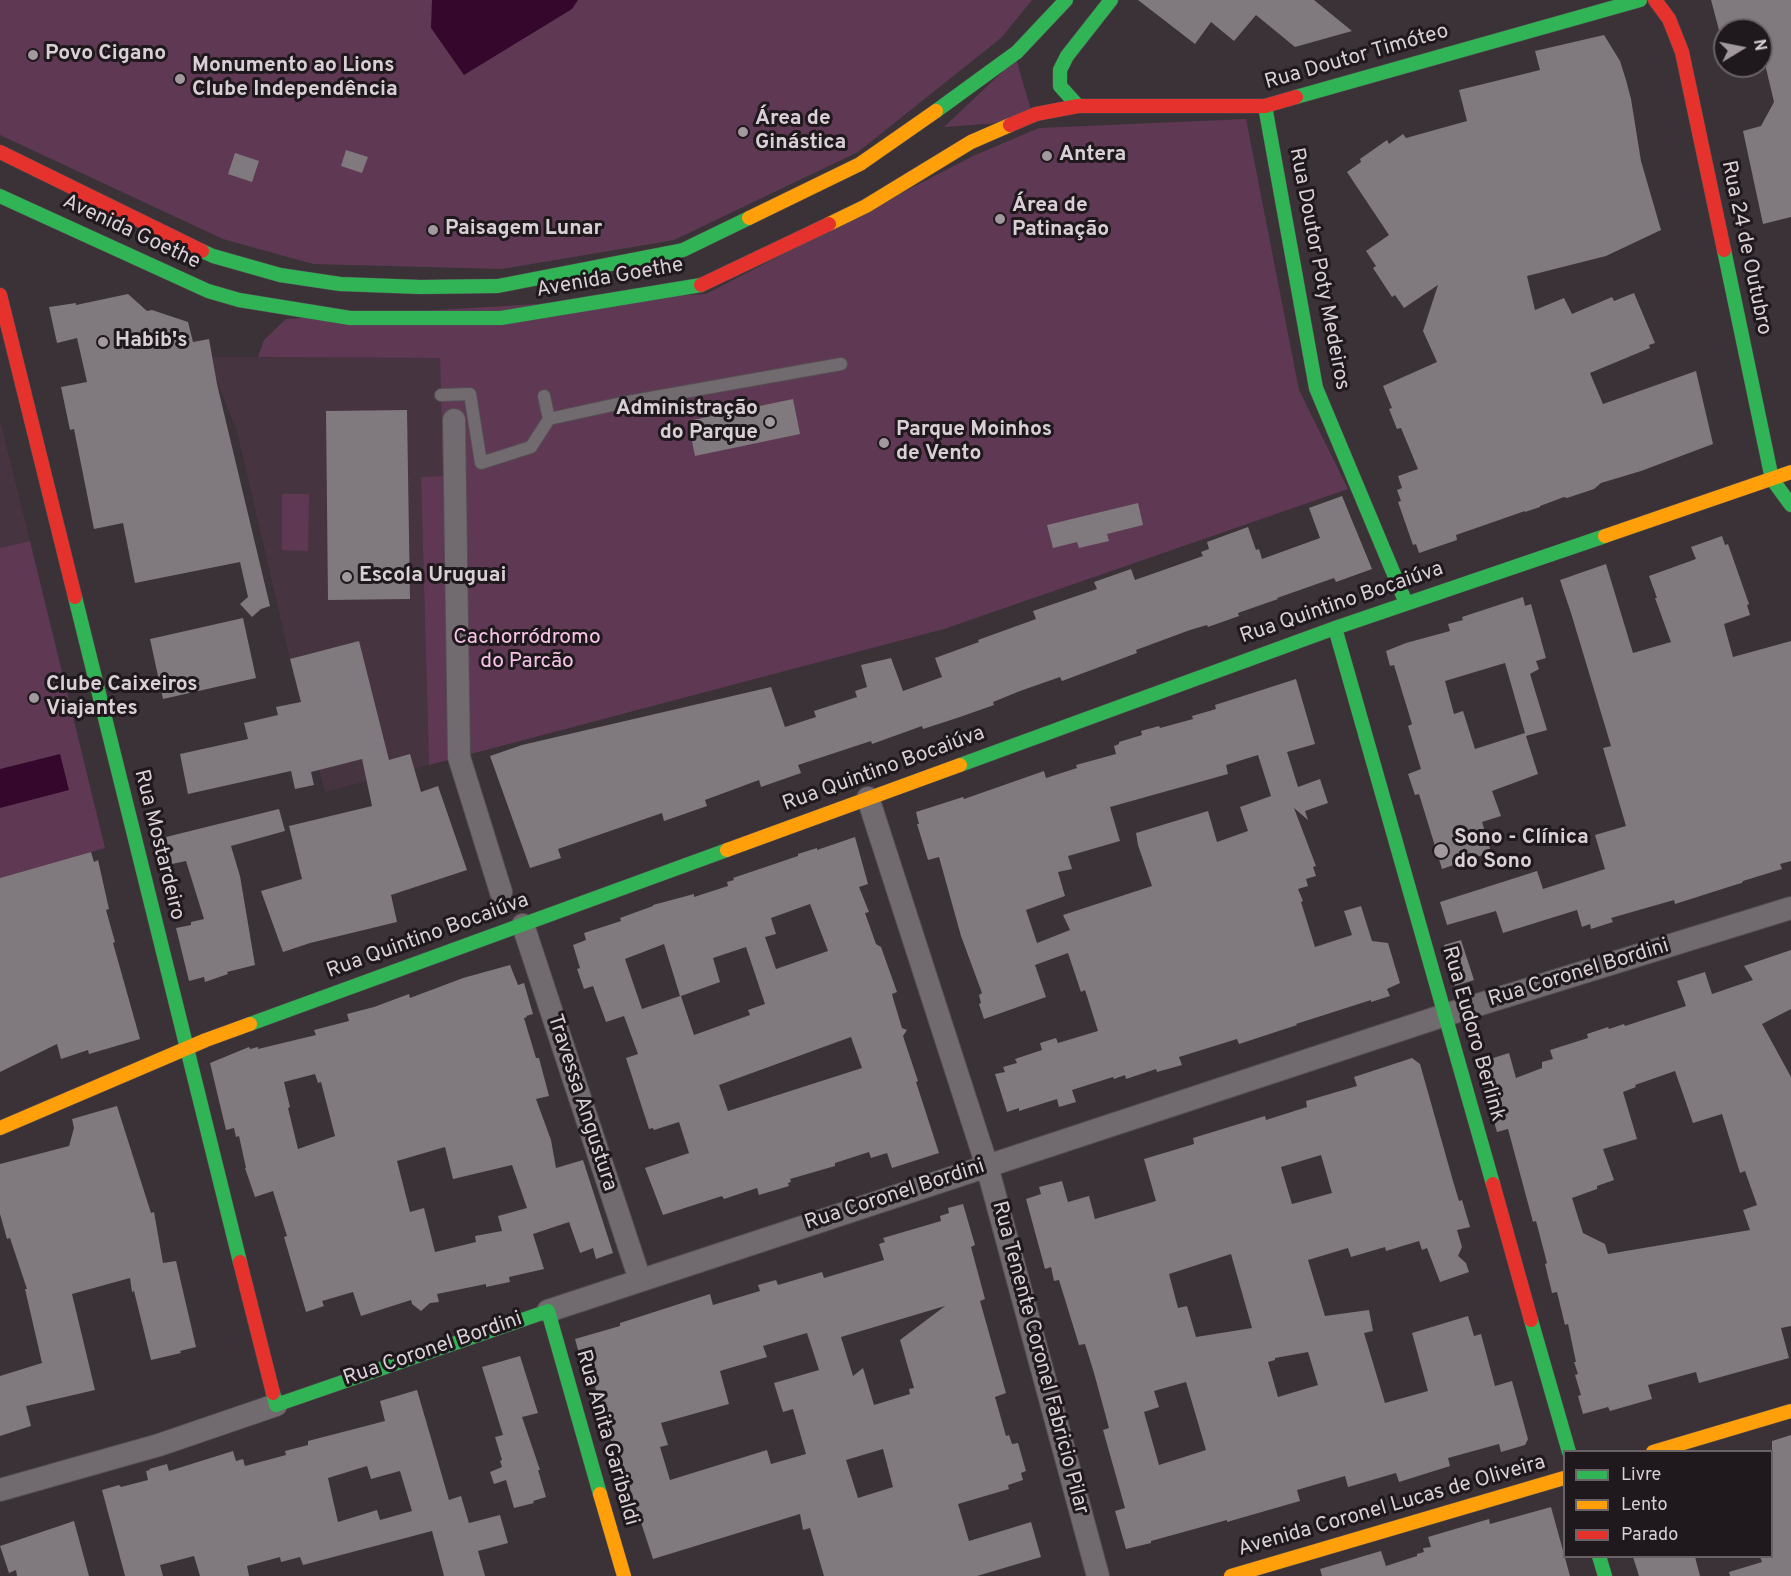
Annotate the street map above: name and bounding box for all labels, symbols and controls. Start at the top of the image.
north arrow [1713,18,1773,78]
street label: Rua Doutor Timóteo [1262,20,1452,96]
text: N [1748,38,1770,53]
place label: Povo Cigano [45,42,166,68]
marker: Povo Cigano [26,48,40,62]
place label: Monumento ao Lions Clube Independência [192,54,398,104]
marker: Monumento ao Lions Clube Independência [173,72,187,86]
place label: Área de Ginástica [755,107,846,157]
marker: Área de Ginástica [736,125,750,139]
place label: Antera [1059,143,1126,169]
street label: Rua Doutor Poty Medeiros [1282,146,1354,392]
marker: Antera [1040,149,1054,163]
street label: Rua 24 de Outubro [1714,158,1776,338]
street label: Avenida Goethe [58,190,204,276]
place label: Área de Patinação [1012,194,1109,244]
marker: Área de Patinação [993,212,1007,226]
place label: Paisagem Lunar [445,217,602,243]
marker: Paisagem Lunar [426,223,440,237]
street label: Avenida Goethe [535,254,685,304]
place label: Habib's [115,329,188,355]
marker: Habib's [96,335,110,349]
place label: Administração do Parque [616,397,758,447]
marker: Administração do Parque [763,415,777,429]
place label: Parque Moinhos de Vento [896,418,1052,468]
marker: Parque Moinhos de Vento [877,436,891,450]
street label: Rua Quintino Bocaiúva [1237,557,1447,651]
place label: Escola Uruguai [359,564,506,590]
marker: Escola Uruguai [340,570,354,584]
park label: Cachorródromo do Parcão [453,626,601,676]
place label: Clube Caixeiros Viajantes [46,673,198,723]
marker: Clube Caixeiros Viajantes [27,691,41,705]
street label: Rua Quintino Bocaiúva [780,722,988,818]
street label: Rua Mostardeiro [127,767,189,923]
place label: Sono - Clínica do Sono [1454,826,1589,876]
marker: Sono - Clínica do Sono [1432,842,1450,860]
street label: Rua Quintino Bocaiúva [324,889,532,985]
street label: Rua Coronel Bordini [1486,935,1672,1013]
street label: Rua Eudoro Berlink [1435,944,1509,1124]
street label: Travessa Angustura [541,1012,621,1194]
street label: Rua Coronel Bordini [802,1155,988,1237]
street label: Rua Tenente Coronel Fabricio Pilar [985,1199,1093,1517]
street label: Rua Coronel Bordini [340,1308,526,1392]
street label: Rua Anita Garibaldi [569,1347,643,1529]
legend [1563,1450,1773,1558]
street label: Avenida Coronel Lucas de Oliveira [1235,1451,1549,1563]
text: Livre [1621,1464,1661,1487]
text: Lento [1621,1494,1667,1517]
text: Parado [1621,1524,1678,1547]

